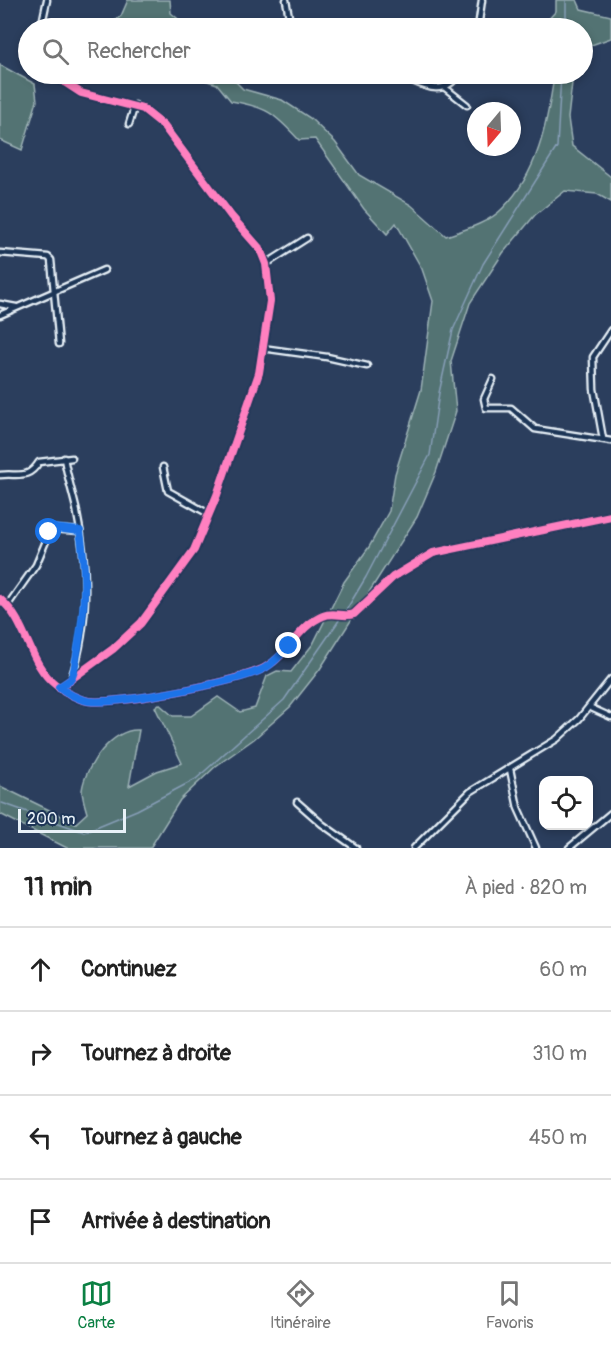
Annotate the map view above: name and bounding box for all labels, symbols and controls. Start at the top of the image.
search box [18,18,593,84]
icon: search [39,35,72,68]
text: Rechercher [87,37,191,65]
north arrow [467,102,521,156]
route start [35,518,61,544]
route end [275,632,301,658]
map controls [539,776,593,830]
button: locate [539,776,593,830]
scale bar [18,806,126,834]
text: 200 m [27,809,75,829]
text: 11 min [24,871,92,903]
text: À pied · 820 m [464,875,587,900]
icon: ahead [24,953,57,986]
text: Continuez [81,955,177,983]
text: 60 m [540,957,587,982]
icon: right [24,1037,57,1070]
text: Tournez à droite [81,1039,231,1067]
text: 310 m [532,1041,587,1066]
icon: left [24,1121,57,1154]
text: Tournez à gauche [81,1123,242,1151]
text: 450 m [529,1125,587,1150]
icon: arrive [24,1205,57,1238]
text: Arrivée à destination [81,1207,271,1235]
tab: Carte [78,1277,115,1333]
tab: Itinéraire [270,1277,331,1333]
tab: Favoris [486,1277,533,1333]

